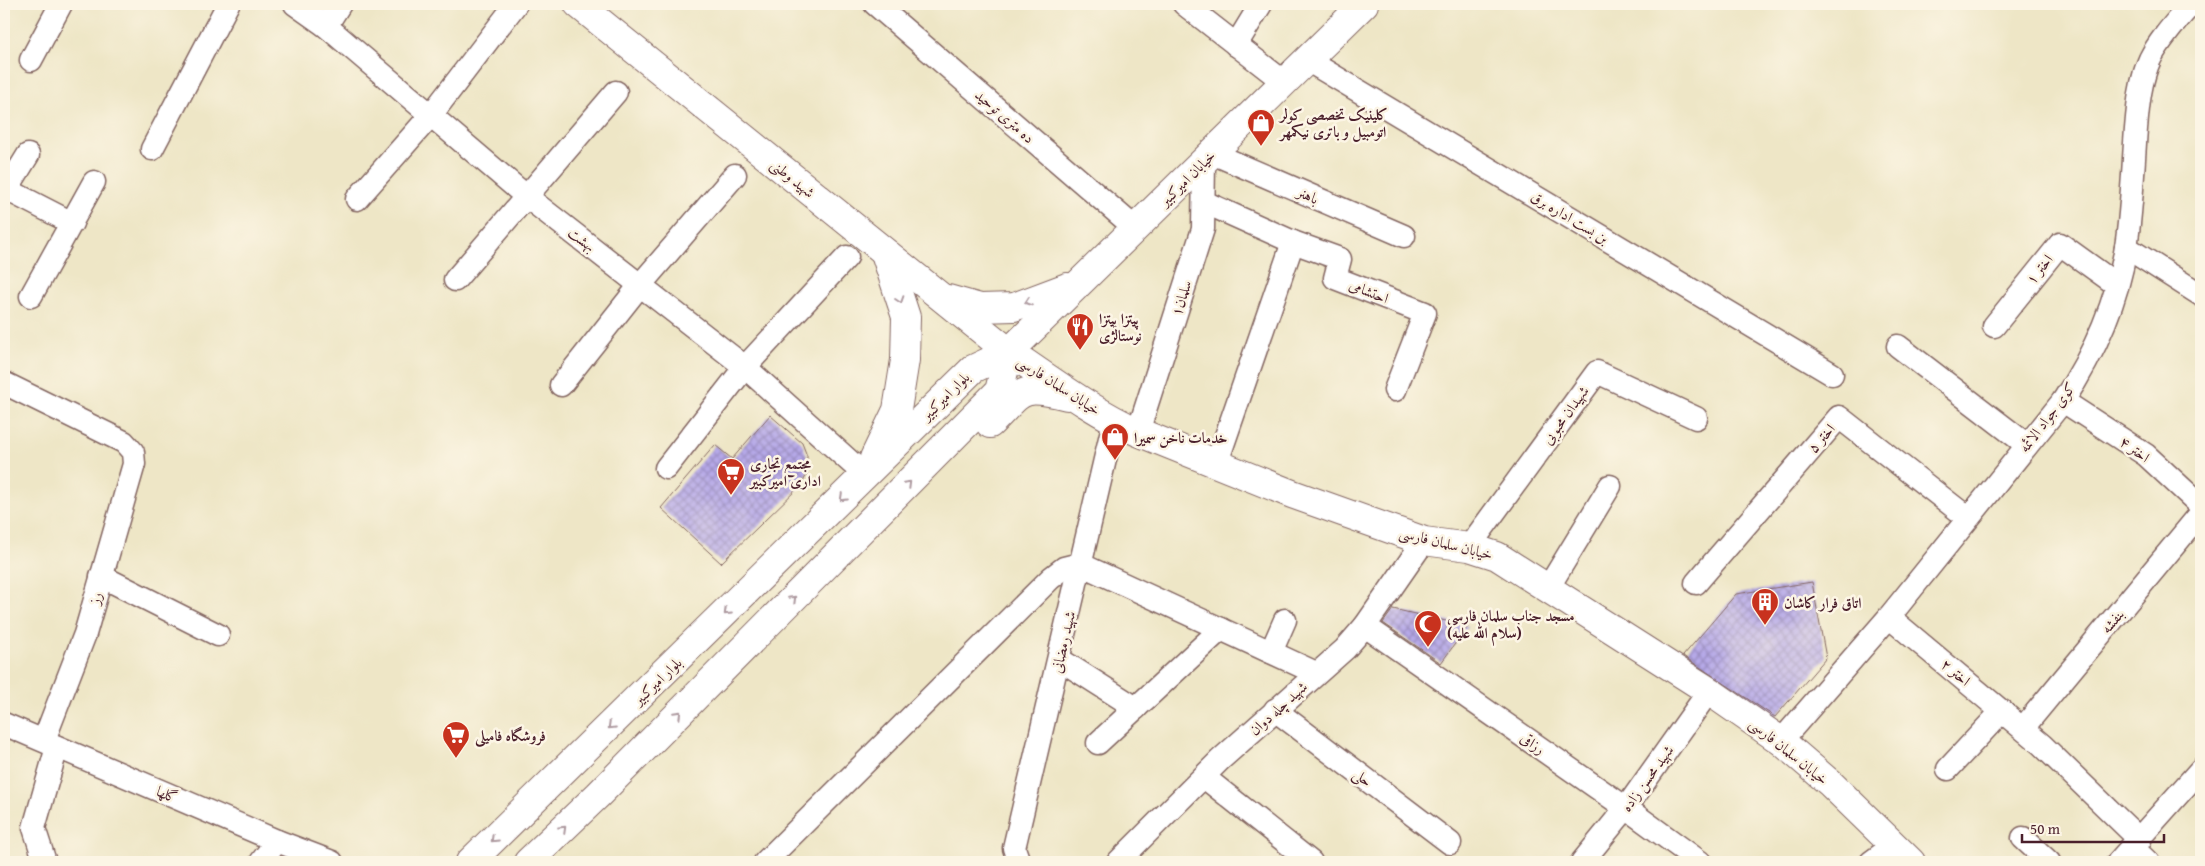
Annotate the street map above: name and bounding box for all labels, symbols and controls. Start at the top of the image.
street label: ده متری توحید [971,84,1039,148]
place label: کلینیک تخصصی کولر اتومبیل و باتری نیکمهر [1278,104,1388,143]
shop icon: کلینیک تخصصی کولر اتومبیل و باتری نیکمهر [1246,108,1276,147]
street label: خیابان امیرکبیر [1153,145,1220,212]
street label: شهید وطنی [766,154,820,203]
street label: باهنر [1292,180,1322,209]
street label: بن بست اداره برق [1527,186,1613,249]
street label: بهشت [564,222,600,256]
street label: اختر ۱ [2021,250,2057,288]
street label: احتشامی [1346,274,1392,308]
street label: سلمان۱ [1165,277,1197,319]
one-way arrow [895,295,905,303]
one-way arrow [1024,296,1032,306]
place label: پیتزا پیتزا نوستالژی [1099,308,1142,346]
restaurant icon: پیتزا پیتزا نوستالژی [1065,312,1095,351]
street label: خیابان سلمان فارسی [1013,350,1105,421]
street label: بلوار امیرکبیر [915,367,974,426]
street label: کوی جواد الائمه [2014,377,2080,457]
street label: شهیدان محبوبی [1536,381,1594,449]
street label: اختر ۵ [1802,419,1840,457]
shop icon: خدمات ناخن سمیرا [1100,422,1130,461]
place label: خدمات ناخن سمیرا [1134,427,1227,449]
street label: اختر ۴ [2116,431,2154,467]
place label: مجتمع تجاری اداری امیرکبیر [748,453,821,491]
supermarket icon: مجتمع تجاری اداری امیرکبیر [716,457,746,496]
one-way arrow [902,481,911,490]
one-way arrow [840,493,849,502]
street label: خیابان سلمان فارسی [1397,521,1495,566]
building icon: اتاق فرار کاشان [1750,587,1780,626]
street label: رز [83,589,107,608]
place label: اتاق فرار کاشان [1784,592,1861,613]
one-way arrow [787,596,796,605]
street label: بنفشه [2096,604,2128,638]
place label: مسجد جناب سلمان فارسی (سلام الله علیه) [1447,605,1575,646]
one-way arrow [724,606,733,615]
street label: شهید رمضانی [1046,609,1080,675]
mosque icon: مسجد جناب سلمان فارسی (سلام الله علیه) [1413,609,1443,648]
street label: بلوار امیرکبیر [626,652,686,711]
street label: اختر ۲ [1937,653,1975,691]
street label: شهید چله دوان [1244,676,1312,741]
one-way arrow [673,711,682,720]
street label: خیابان سلمان فارسی [1744,713,1833,790]
supermarket icon: فروشگاه فامیلی [441,720,471,759]
one-way arrow [607,720,616,729]
place label: فروشگاه فامیلی [474,725,546,748]
street label: رزاقی [1516,727,1550,759]
street label: شهید محسن زاده [1616,740,1678,816]
street label: حلی [1348,763,1377,792]
street label: گلها [153,780,181,808]
scale bar [2022,811,2165,843]
text: 50 m [2030,818,2061,839]
one-way arrow [557,826,566,835]
one-way arrow [491,833,500,842]

